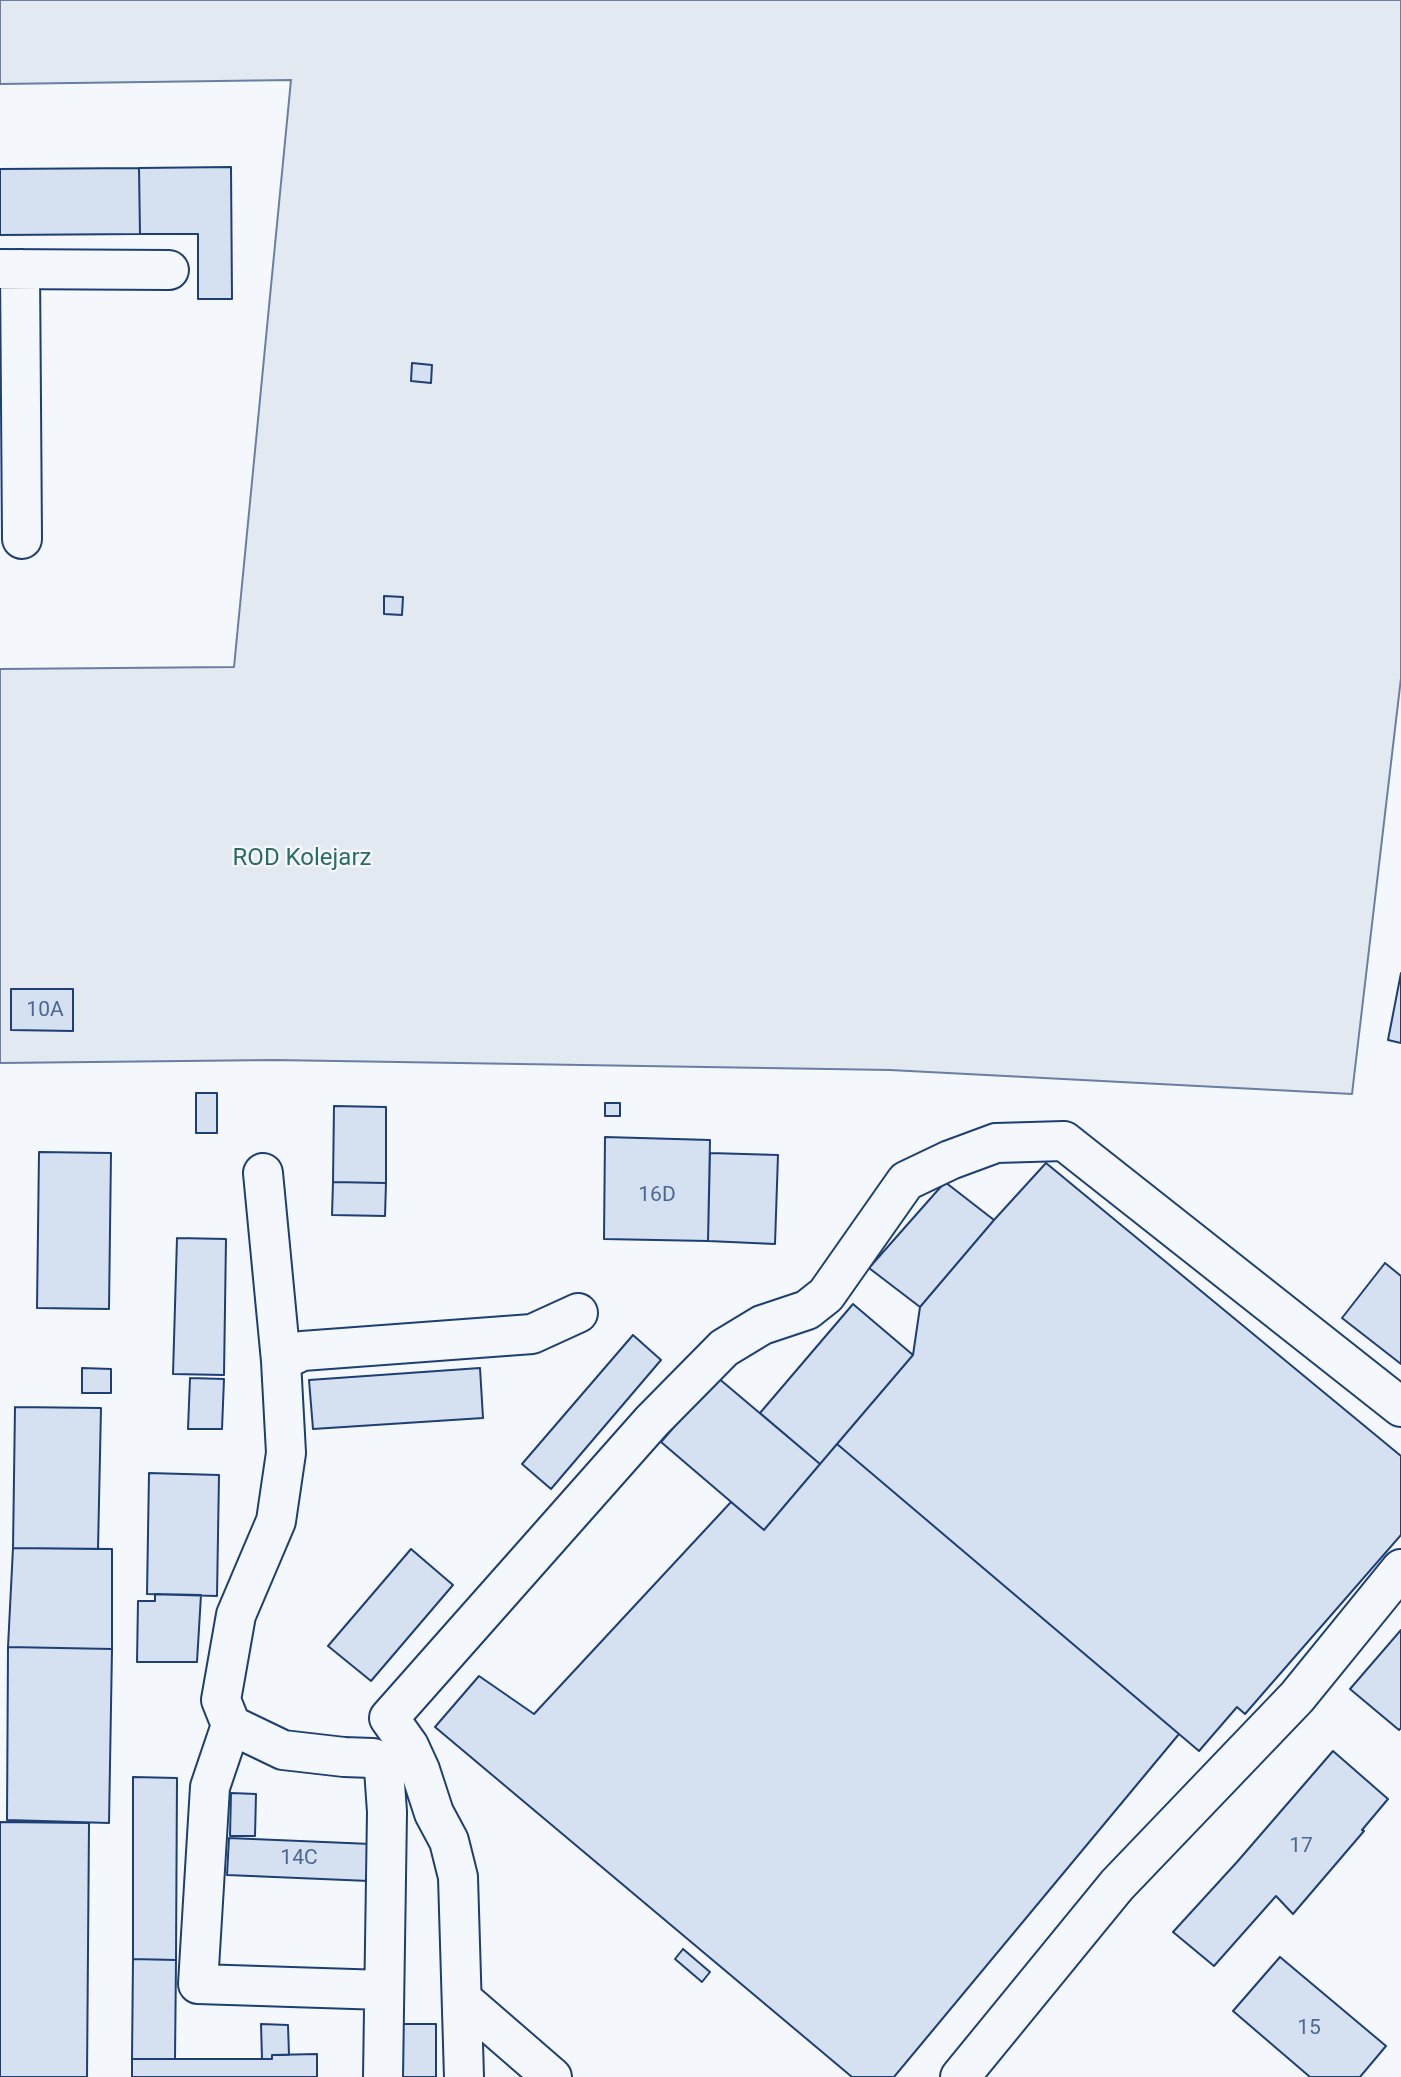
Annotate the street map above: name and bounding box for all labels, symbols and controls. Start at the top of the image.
park label: ROD Kolejarz [233,845,371,873]
house number: 10A [26,998,64,1024]
house number: 16D [638,1183,676,1209]
house number: 17 [1289,1834,1313,1860]
house number: 14C [280,1846,318,1872]
house number: 15 [1297,2016,1321,2042]

